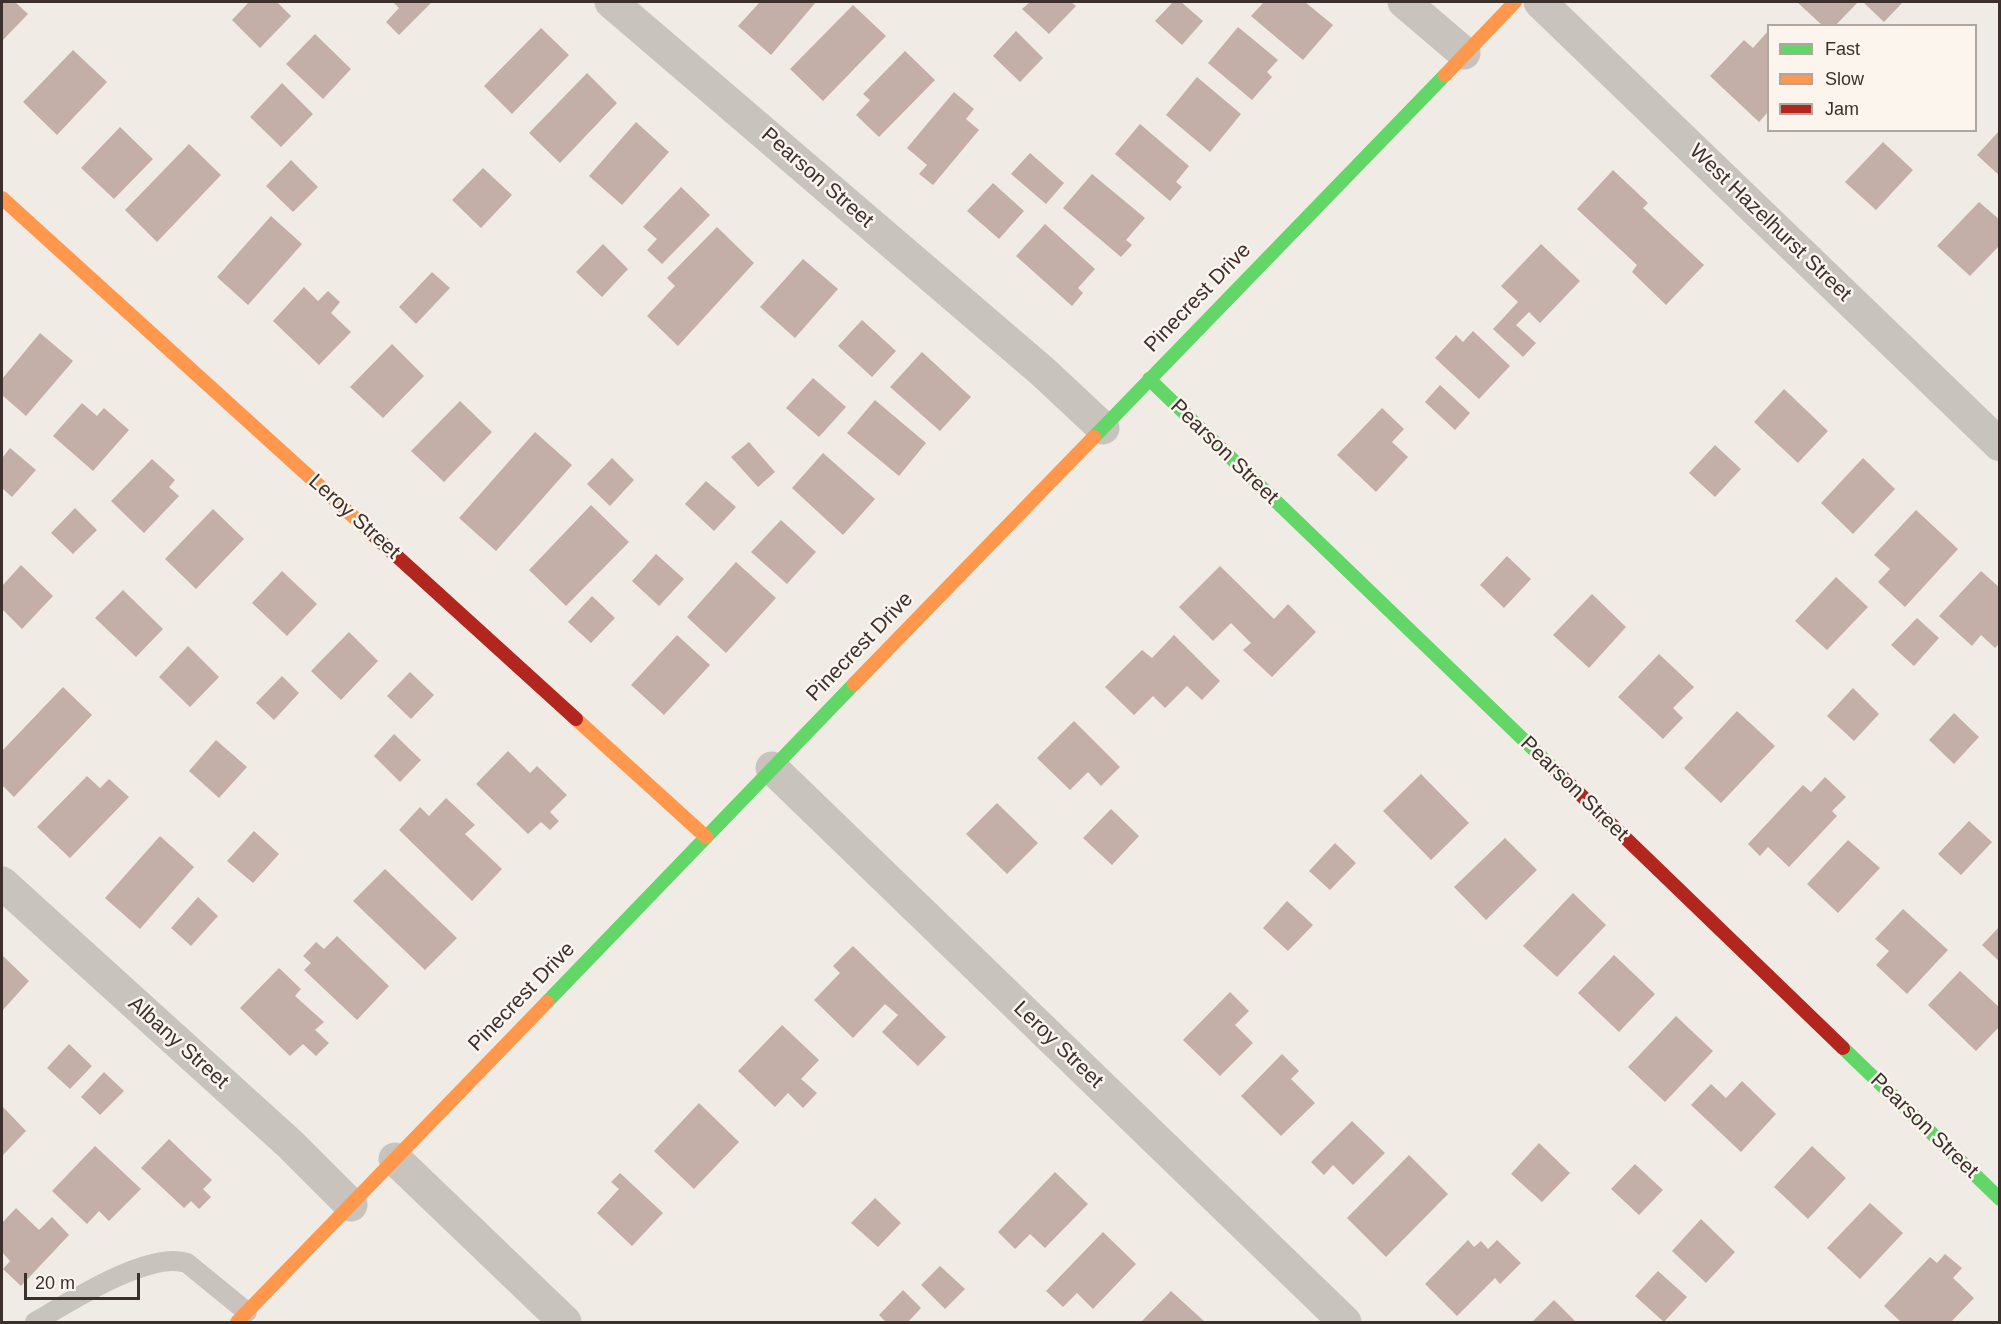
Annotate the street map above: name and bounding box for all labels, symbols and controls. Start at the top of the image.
legend [1767,24,1977,132]
text: Fast [1825,39,1860,59]
text: Slow [1825,69,1864,89]
text: Jam [1825,99,1859,119]
street label: Pearson Street [756,123,878,233]
street label: West Hazelhurst Street [1684,139,1856,307]
street label: Pinecrest Drive [1139,238,1257,358]
street label: Pearson Street [1165,394,1283,510]
street label: Leroy Street [303,469,405,565]
street label: Pinecrest Drive [801,587,919,707]
street label: Pearson Street [1515,731,1633,847]
street label: Pinecrest Drive [463,937,581,1057]
street label: Albany Street [123,991,233,1095]
street label: Leroy Street [1008,996,1108,1094]
street label: Pearson Street [1865,1068,1983,1184]
scale bar [27,1261,142,1299]
text: 20 m [35,1273,75,1293]

